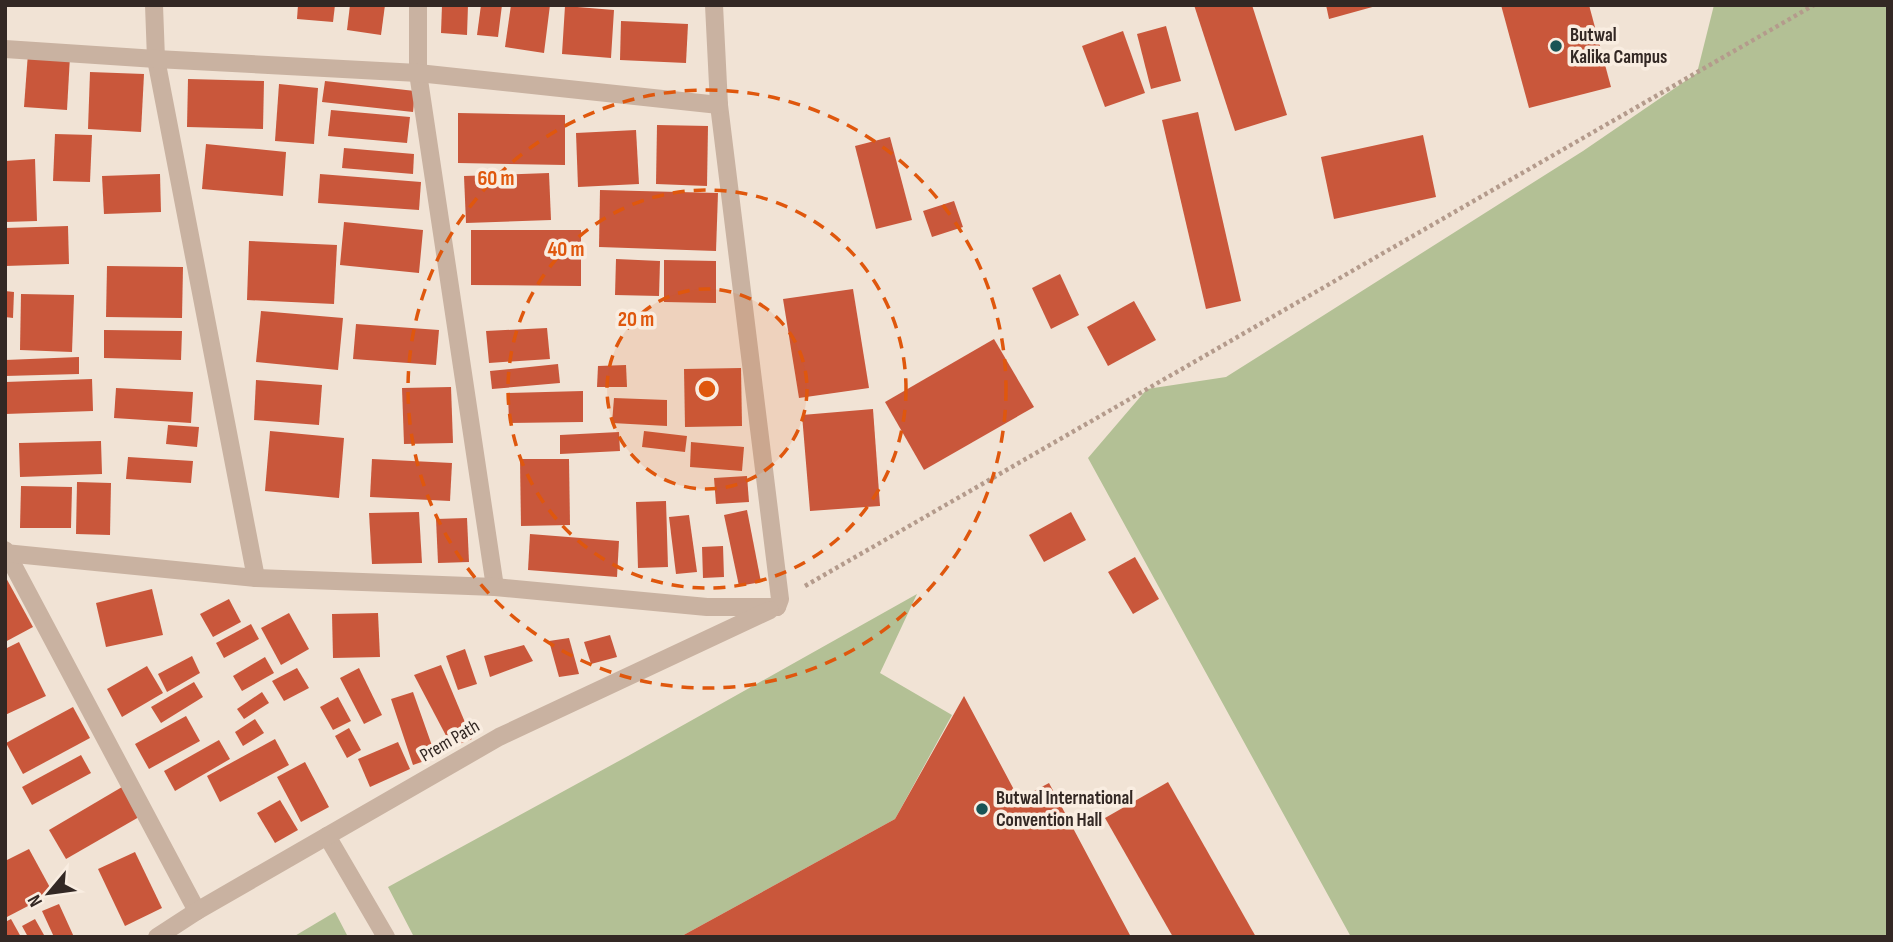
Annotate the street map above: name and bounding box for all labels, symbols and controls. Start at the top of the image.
place label: Butwal Kalika Campus [1570,24,1667,69]
marker: Butwal Kalika Campus [1548,38,1564,54]
text: 60 m [477,166,515,191]
text: 40 m [548,237,584,262]
text: 20 m [618,307,654,332]
centre of rings [695,377,719,401]
street label: Prem Path [416,715,484,767]
place label: Butwal International Convention Hall [996,787,1133,832]
marker: Butwal International Convention Hall [974,801,990,817]
north arrow [14,858,84,928]
text: N [23,890,48,911]

